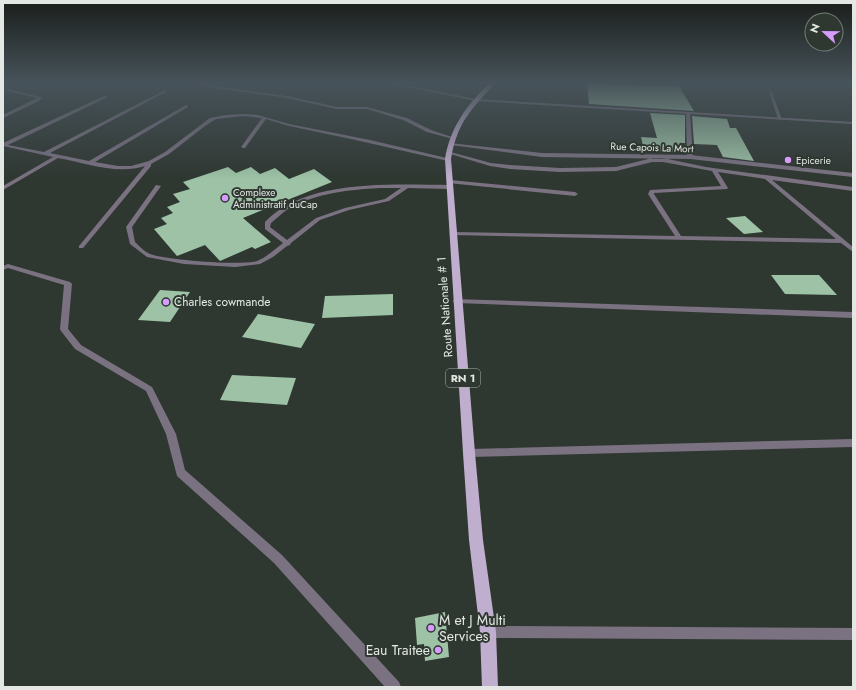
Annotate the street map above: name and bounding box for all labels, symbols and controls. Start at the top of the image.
north arrow [804,12,844,52]
text: N [806,21,824,35]
street label: Rue Capois La Mort [610,139,694,156]
place label: Epicerie [796,153,831,168]
marker: Epicerie [783,155,793,165]
place label: Complexe Administratif duCap [233,185,318,212]
marker: Complexe Administratif duCap [220,193,230,203]
street label: Route Nationale # 1 [433,256,457,358]
place label: Charles cowmande [174,293,271,311]
marker: Charles cowmande [161,297,171,307]
road number: RN 1 [446,369,480,387]
place label: M et J Multi Services [439,610,506,646]
marker: M et J Multi Services [426,623,436,633]
place label: Eau Traitee [366,640,430,660]
marker: Eau Traitee [433,645,443,655]

